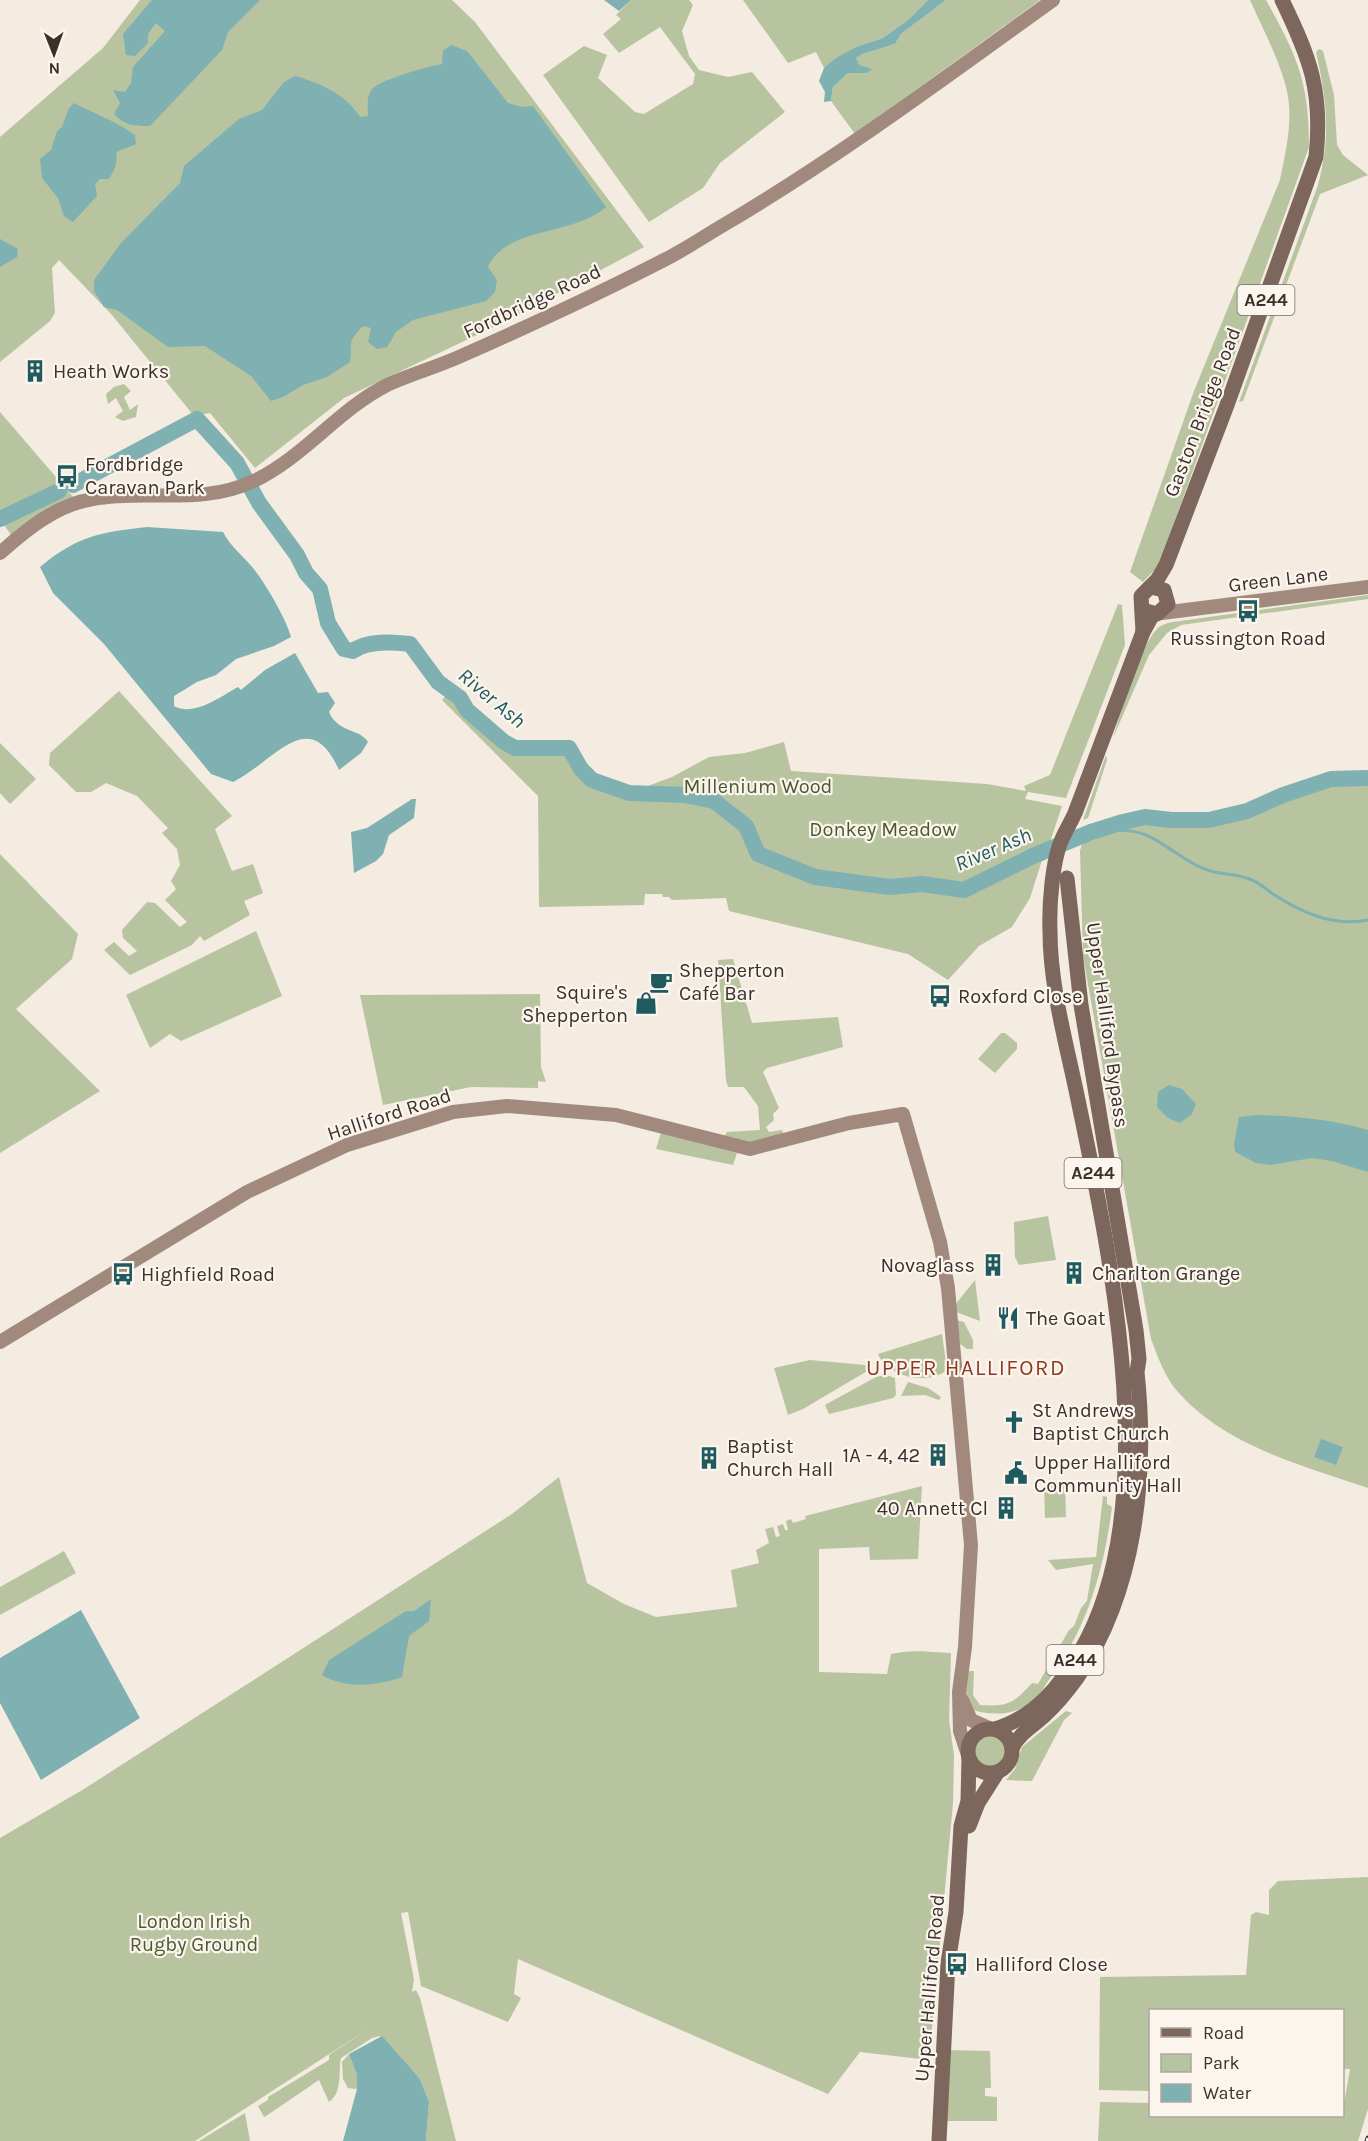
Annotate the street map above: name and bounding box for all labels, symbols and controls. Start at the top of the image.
north arrow [24,24,84,84]
text: N [48,59,60,78]
street label: Fordbridge Road [460,260,605,343]
road number: A244 [1238,285,1294,315]
street label: Gaston Bridge Road [1160,324,1245,500]
building icon: Heath Works [22,358,48,384]
place label: Heath Works [53,360,169,383]
place label: Fordbridge Caravan Park [85,453,205,499]
bus stop icon: Fordbridge Caravan Park [54,463,80,489]
street label: Green Lane [1227,562,1329,597]
bus stop icon: Russington Road [1235,598,1261,624]
place label: Russington Road [1170,627,1326,650]
water label: River Ash [453,663,531,733]
park label: Millenium Wood [684,775,832,798]
park label: Donkey Meadow [809,818,957,841]
water label: River Ash [951,822,1035,876]
street label: Upper Halliford Bypass [1082,921,1133,1129]
place label: Shepperton Café Bar [679,959,785,1005]
cafe icon: Shepperton Café Bar [648,969,674,995]
place label: Squire's Shepperton [522,981,628,1027]
bus stop icon: Roxford Close [927,983,953,1009]
place label: Roxford Close [958,985,1083,1008]
shop icon: Squire's Shepperton [633,990,659,1016]
street label: Halliford Road [324,1084,454,1145]
road number: A244 [1064,1158,1122,1188]
building icon: Novaglass [980,1252,1006,1278]
place label: Novaglass [880,1254,975,1277]
building icon: Charlton Grange [1061,1260,1087,1286]
bus stop icon: Highfield Road [110,1261,136,1287]
place label: Charlton Grange [1092,1262,1240,1285]
place label: Highfield Road [141,1263,275,1286]
restaurant icon: The Goat [995,1305,1021,1331]
place label: The Goat [1026,1307,1106,1330]
district label: UPPER HALLIFORD [866,1355,1066,1381]
place label: St Andrews Baptist Church [1032,1399,1169,1445]
church icon: St Andrews Baptist Church [1001,1409,1027,1435]
place label: Baptist Church Hall [727,1435,833,1481]
building icon: 1A - 4, 42 [925,1442,951,1468]
place label: 1A - 4, 42 [843,1444,920,1467]
building icon: Baptist Church Hall [696,1445,722,1471]
place label: Upper Halliford Community Hall [1034,1451,1182,1497]
public building icon: Upper Halliford Community Hall [1003,1460,1029,1486]
building icon: 40 Annett Cl [993,1495,1019,1521]
place label: 40 Annett Cl [877,1497,988,1520]
road number: A244 [1046,1645,1104,1675]
street label: Upper Halliford Road [910,1893,949,2083]
park label: London Irish Rugby Ground [130,1910,258,1956]
bus stop icon: Halliford Close [944,1951,970,1977]
place label: Halliford Close [975,1953,1108,1976]
legend [1149,2009,1344,2117]
text: Road [1203,2022,1244,2044]
text: Park [1203,2052,1240,2074]
text: Water [1203,2082,1251,2104]

